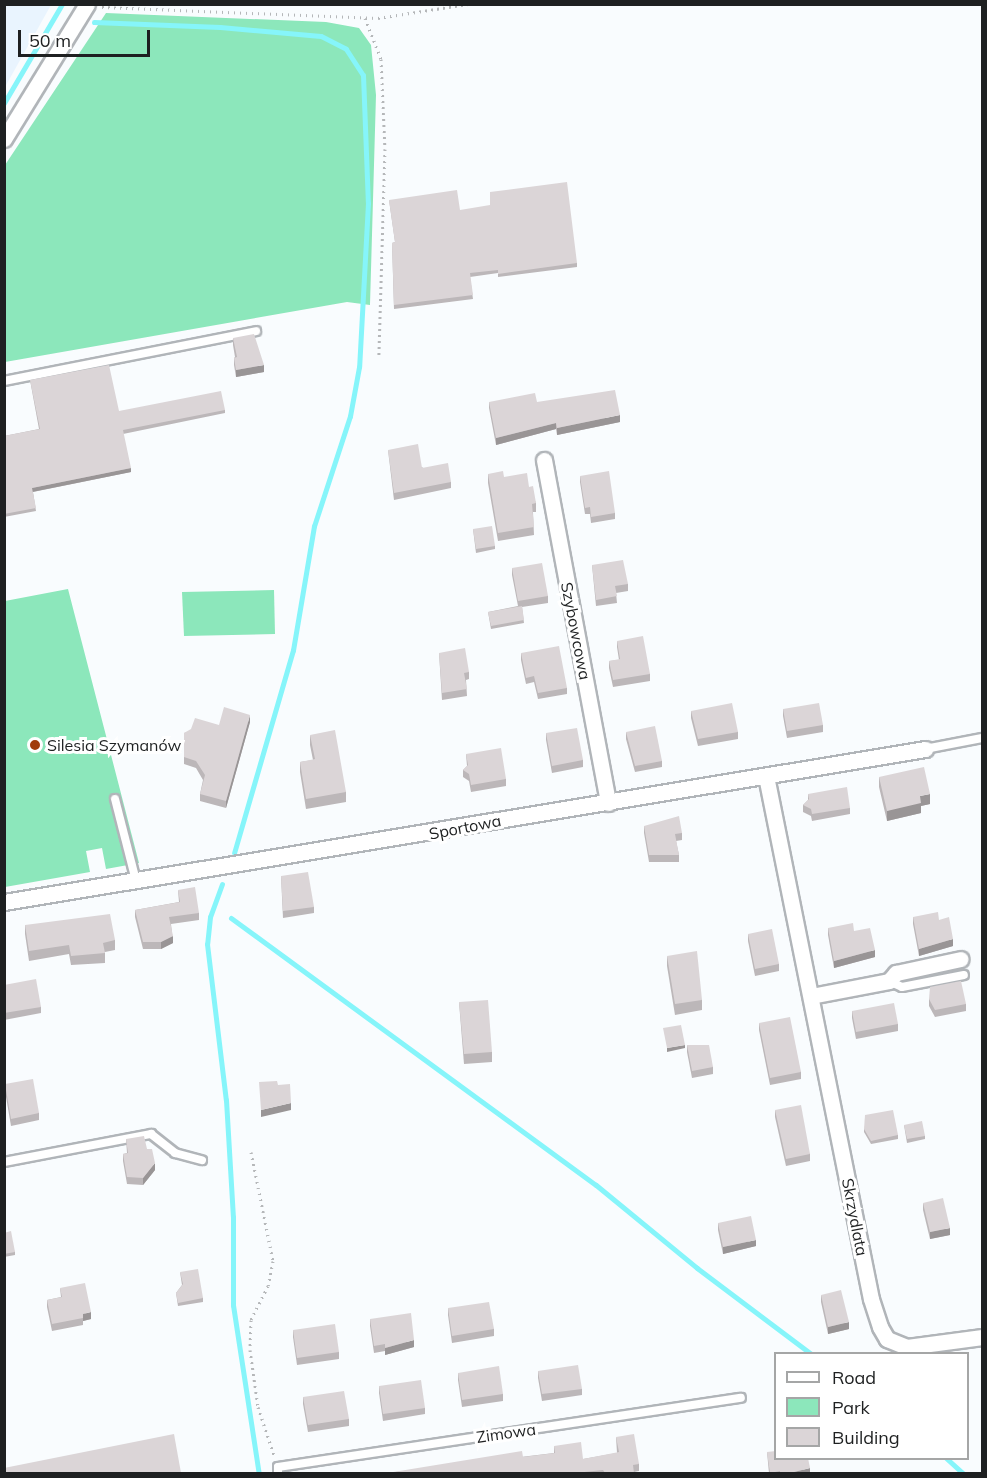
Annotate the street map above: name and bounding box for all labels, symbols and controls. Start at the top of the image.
scale bar [21,18,153,56]
text: 50 m [29,29,71,52]
street label: Szybowcowa [557,580,595,682]
place label: Silesia Szymanów [47,735,181,755]
marker: Silesia Szymanów [28,738,42,752]
street label: Sportowa [427,811,503,843]
street label: Skrzydlata [838,1176,872,1258]
legend [774,1352,969,1460]
text: Road [832,1366,876,1389]
text: Park [832,1396,870,1419]
street label: Zimowa [475,1419,537,1447]
text: Building [832,1426,900,1449]

